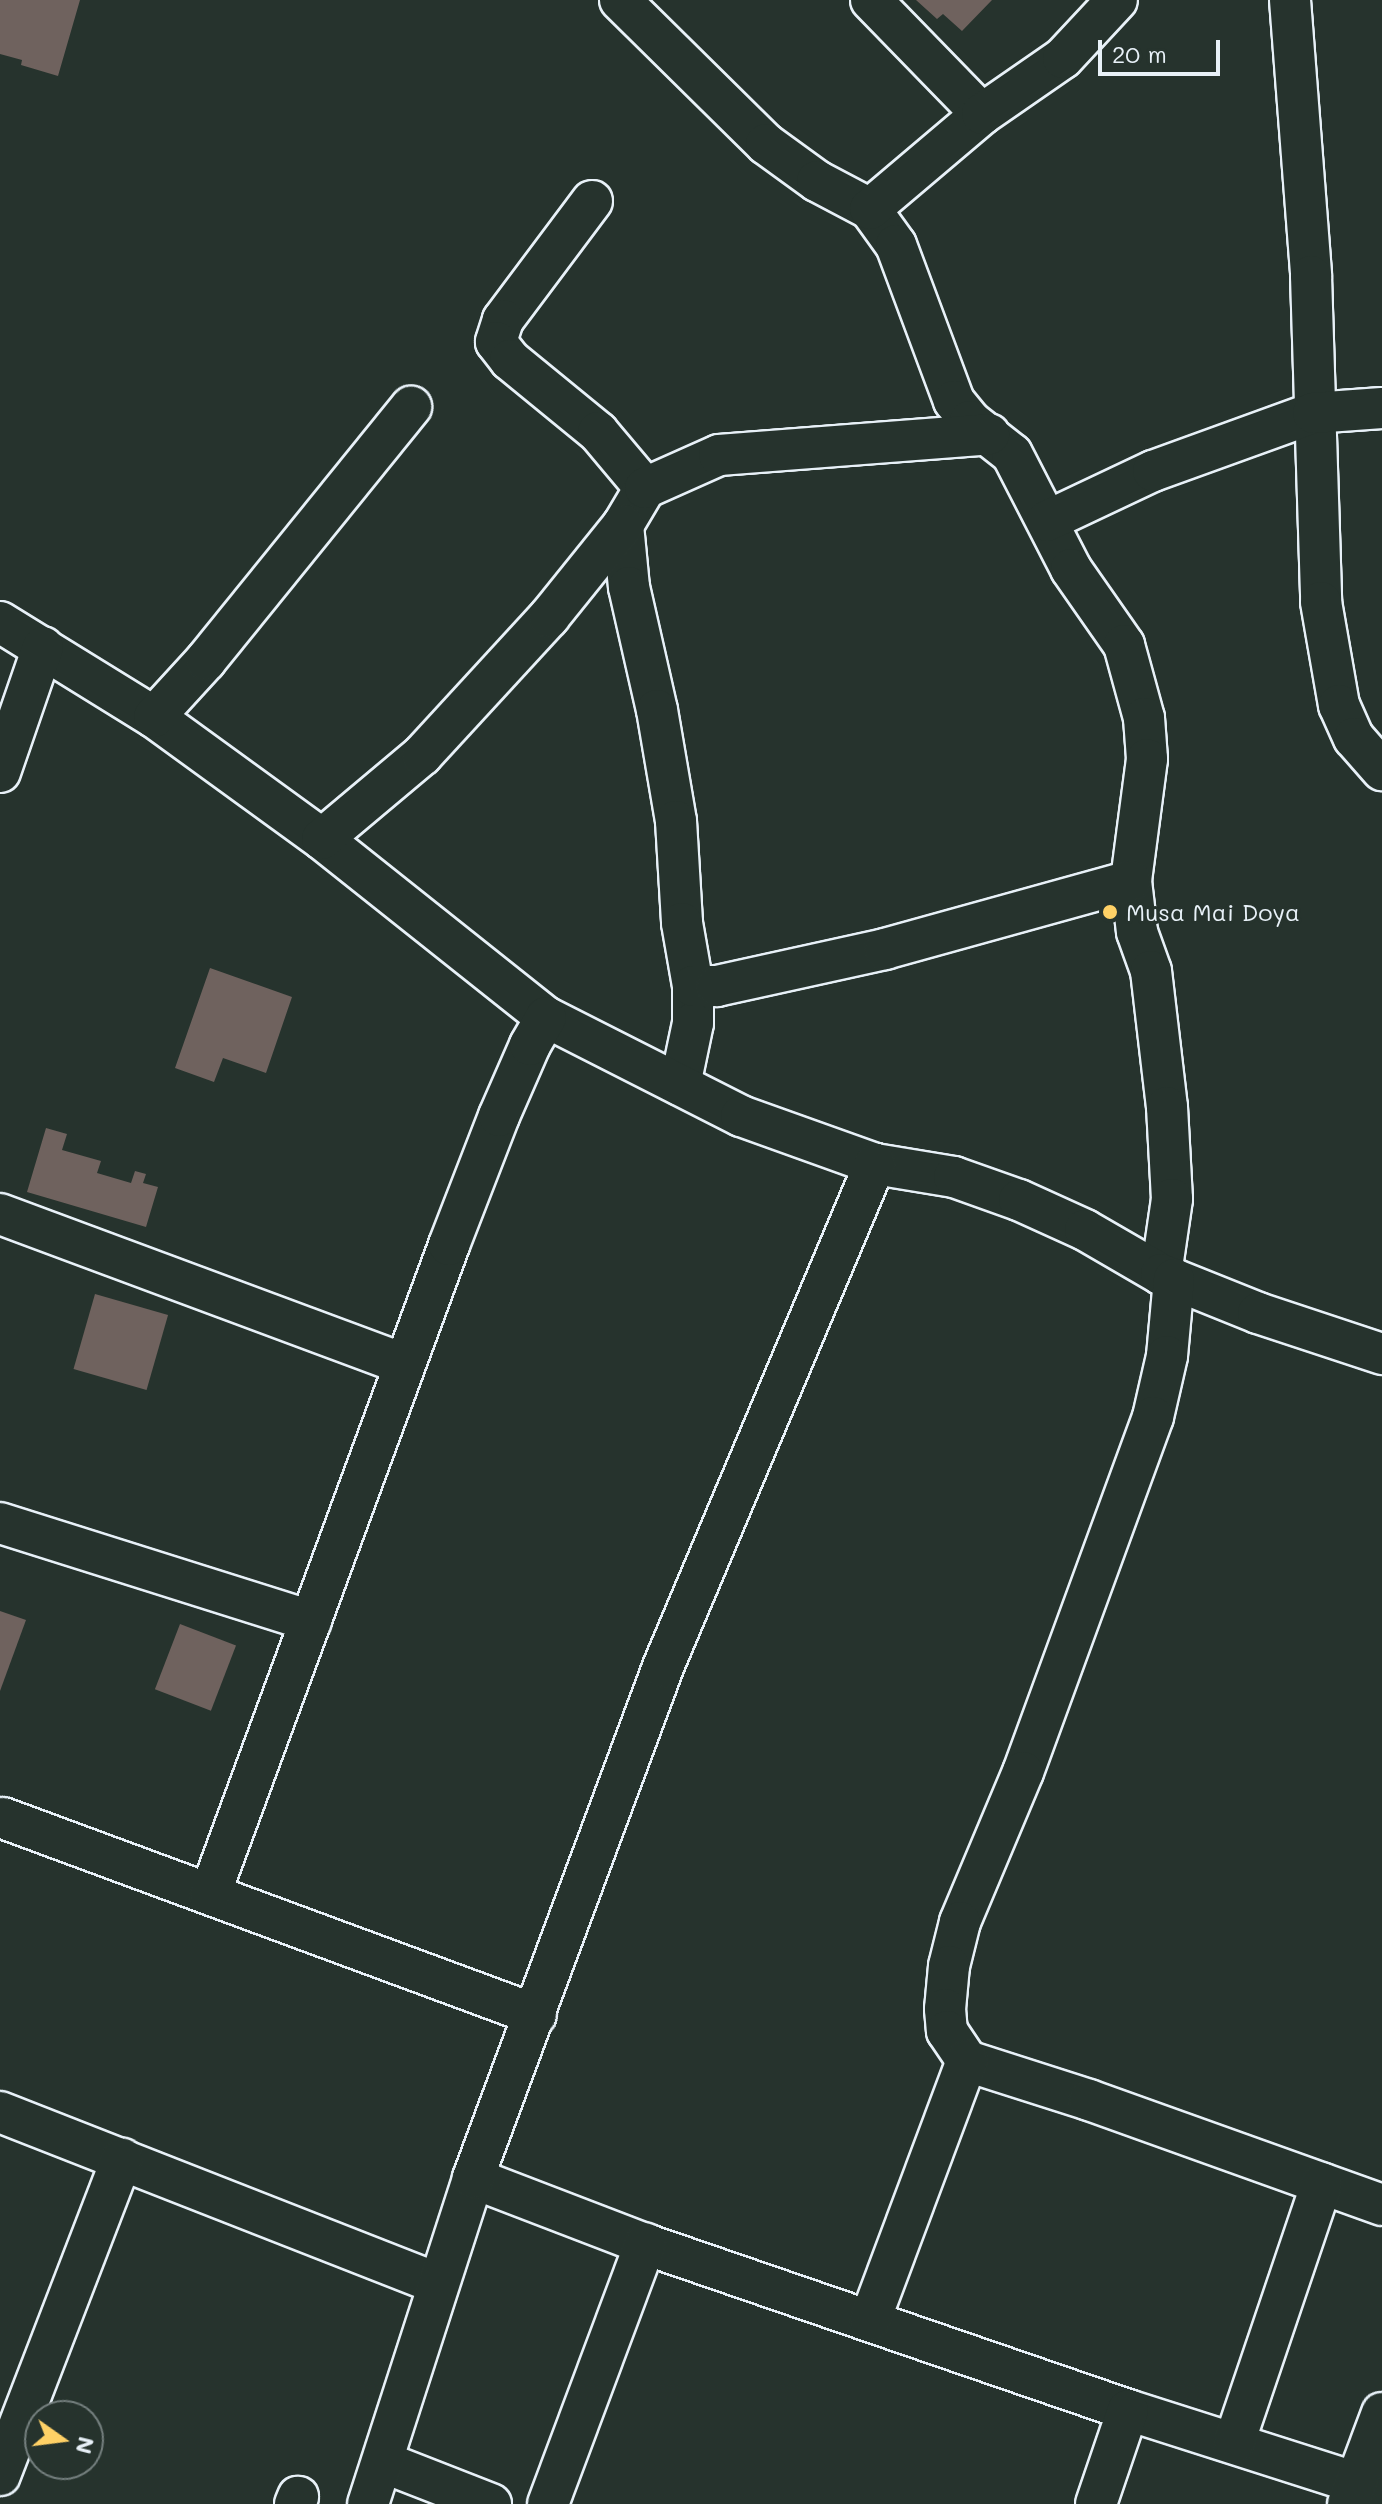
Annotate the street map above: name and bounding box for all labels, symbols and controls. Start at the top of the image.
scale bar [1102,24,1224,74]
text: 20 m [1112,38,1167,69]
place label: Musa Mai Doya [1126,898,1300,926]
marker: Musa Mai Doya [1101,903,1119,921]
north arrow [24,2400,104,2480]
text: N [70,2434,102,2457]

